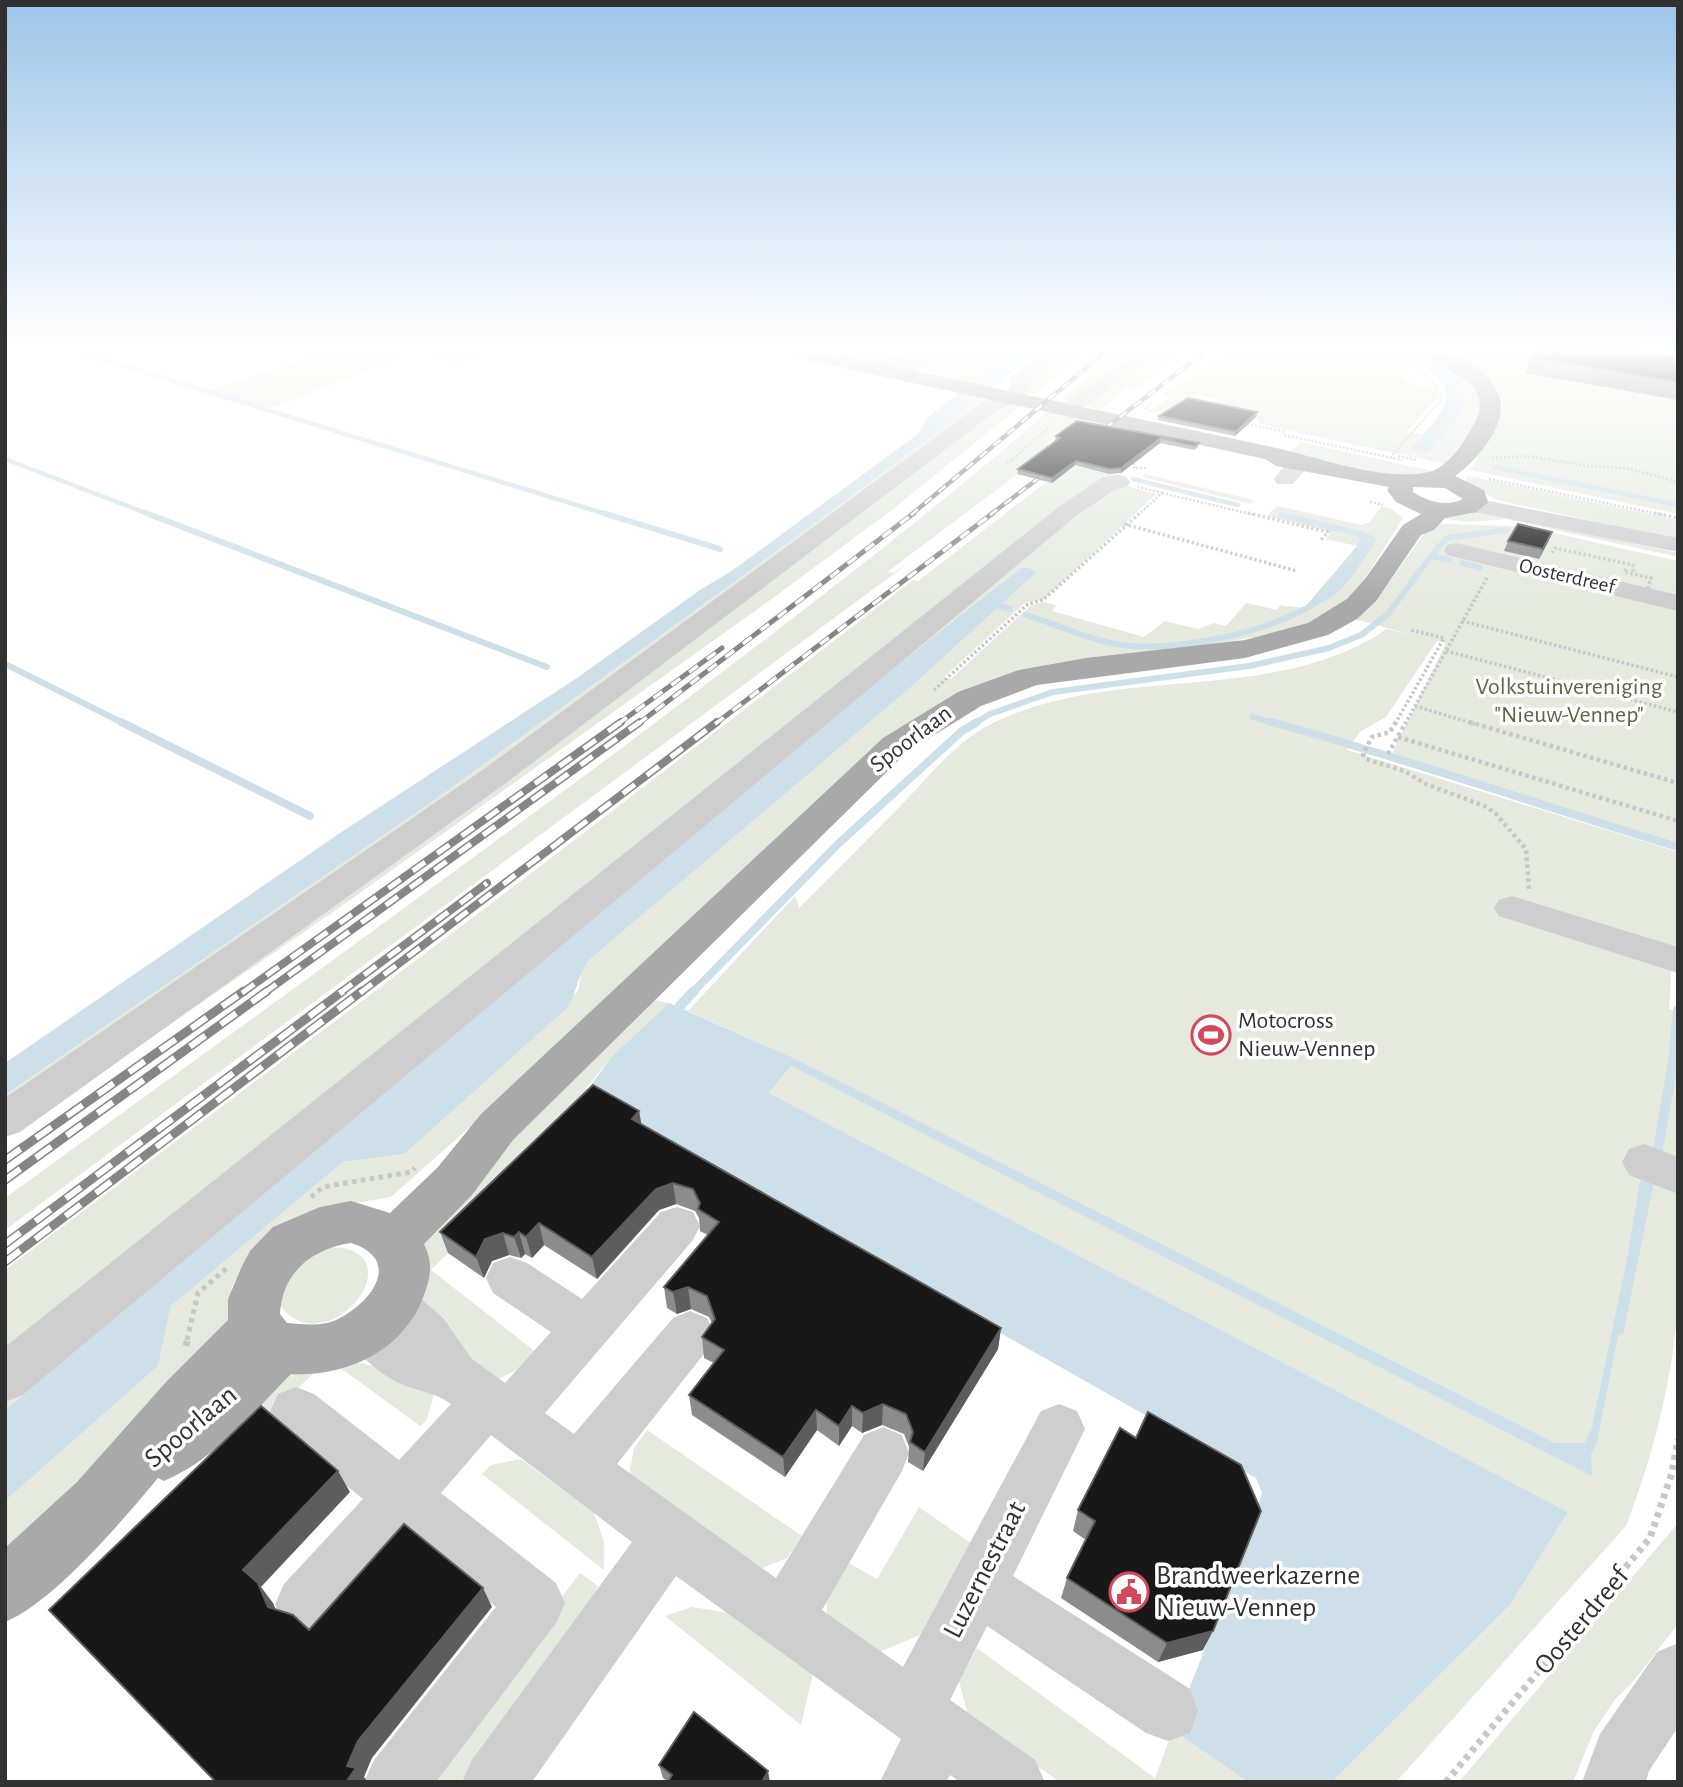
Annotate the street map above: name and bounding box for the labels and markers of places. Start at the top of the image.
place label: Motocross Nieuw-Vennep [1238,1009,1375,1061]
sports icon: Motocross Nieuw-Vennep [1190,1014,1232,1056]
place label: Brandweerkazerne Nieuw-Vennep [1156,1562,1360,1622]
public building icon: Brandweerkazerne Nieuw-Vennep [1108,1571,1150,1613]

